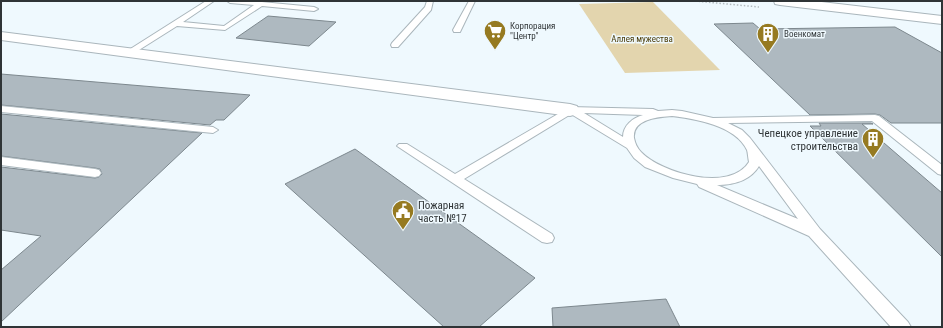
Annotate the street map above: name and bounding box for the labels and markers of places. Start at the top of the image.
supermarket icon: Корпорация "Центр" [482,18,508,51]
place label: Корпорация "Центр" [510,21,555,41]
building icon: Военкомат [755,21,781,54]
place label: Военкомат [784,29,825,39]
building icon: Чепецкое управление строительства [860,126,886,159]
place label: Чепецкое управление строительства [758,127,858,153]
public building icon: Пожарная часть №17 [390,198,416,231]
place label: Пожарная часть №17 [418,199,467,225]

